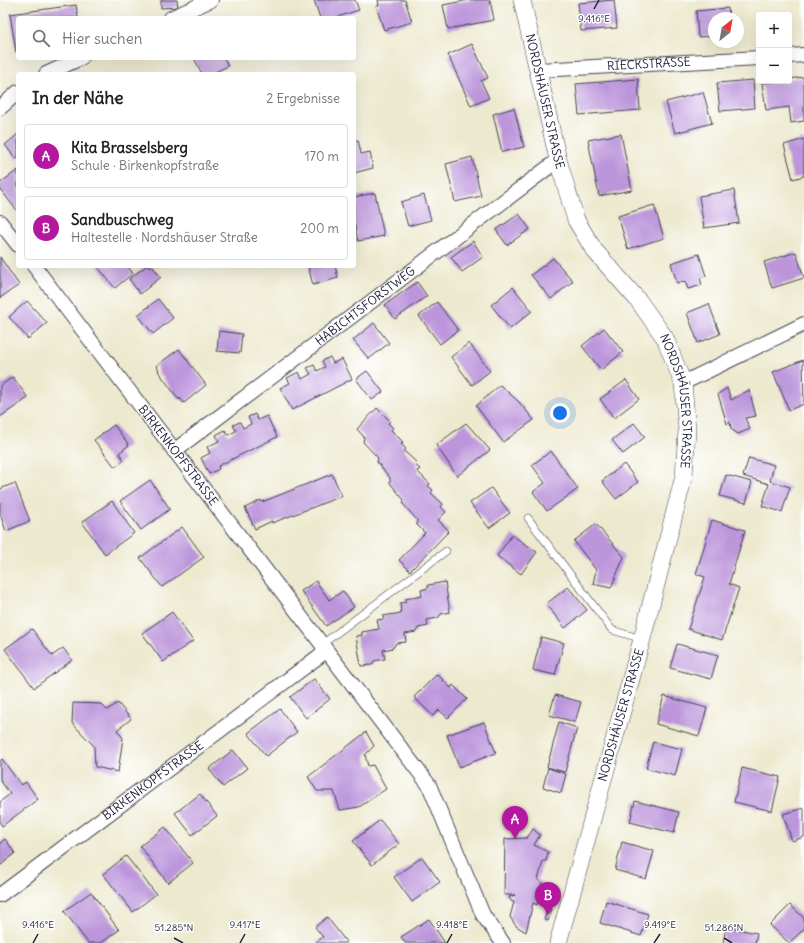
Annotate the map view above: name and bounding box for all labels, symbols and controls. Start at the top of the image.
text: 9.416°E [578,12,610,25]
north arrow [708,12,744,48]
map controls [756,12,792,84]
button: + [756,12,792,48]
search box [16,16,356,60]
icon: search [30,27,52,49]
text: Hier suchen [62,29,142,48]
street label: NORDSHÄUSER STRASSE [523,32,568,171]
button: − [756,48,792,84]
street label: RIECKSTRASSE [607,54,691,73]
text: In der Nähe [32,87,124,109]
text: 2 Ergebnisse [266,90,340,107]
text: Kita Brasselsberg [71,138,188,157]
text: A [42,148,50,165]
text: 170 m [304,148,339,165]
text: Schule · Birkenkopfstraße [71,157,219,174]
text: Sandbuschweg [71,210,174,229]
text: B [42,220,50,237]
text: 200 m [300,220,339,237]
text: Haltestelle · Nordshäuser Straße [71,229,258,246]
street label: HABICHTSFORSTWEG [312,263,418,348]
street label: NORDSHÄUSER STRASSE [657,331,695,469]
street label: BIRKENKOPFSTRASSE [135,402,222,508]
your location [550,403,570,423]
street label: NORDSHÄUSER STRASSE [594,647,647,783]
street label: BIRKENKOPFSTRASSE [99,737,206,823]
pin: A [502,806,528,839]
pin: B [535,882,561,915]
text: 9.416°E [22,918,54,931]
text: 9.417°E [229,918,261,931]
text: 9.418°E [436,918,468,931]
text: 9.419°E [644,918,676,931]
text: 51.285°N [154,921,194,934]
text: 51.286°N [704,921,744,934]

